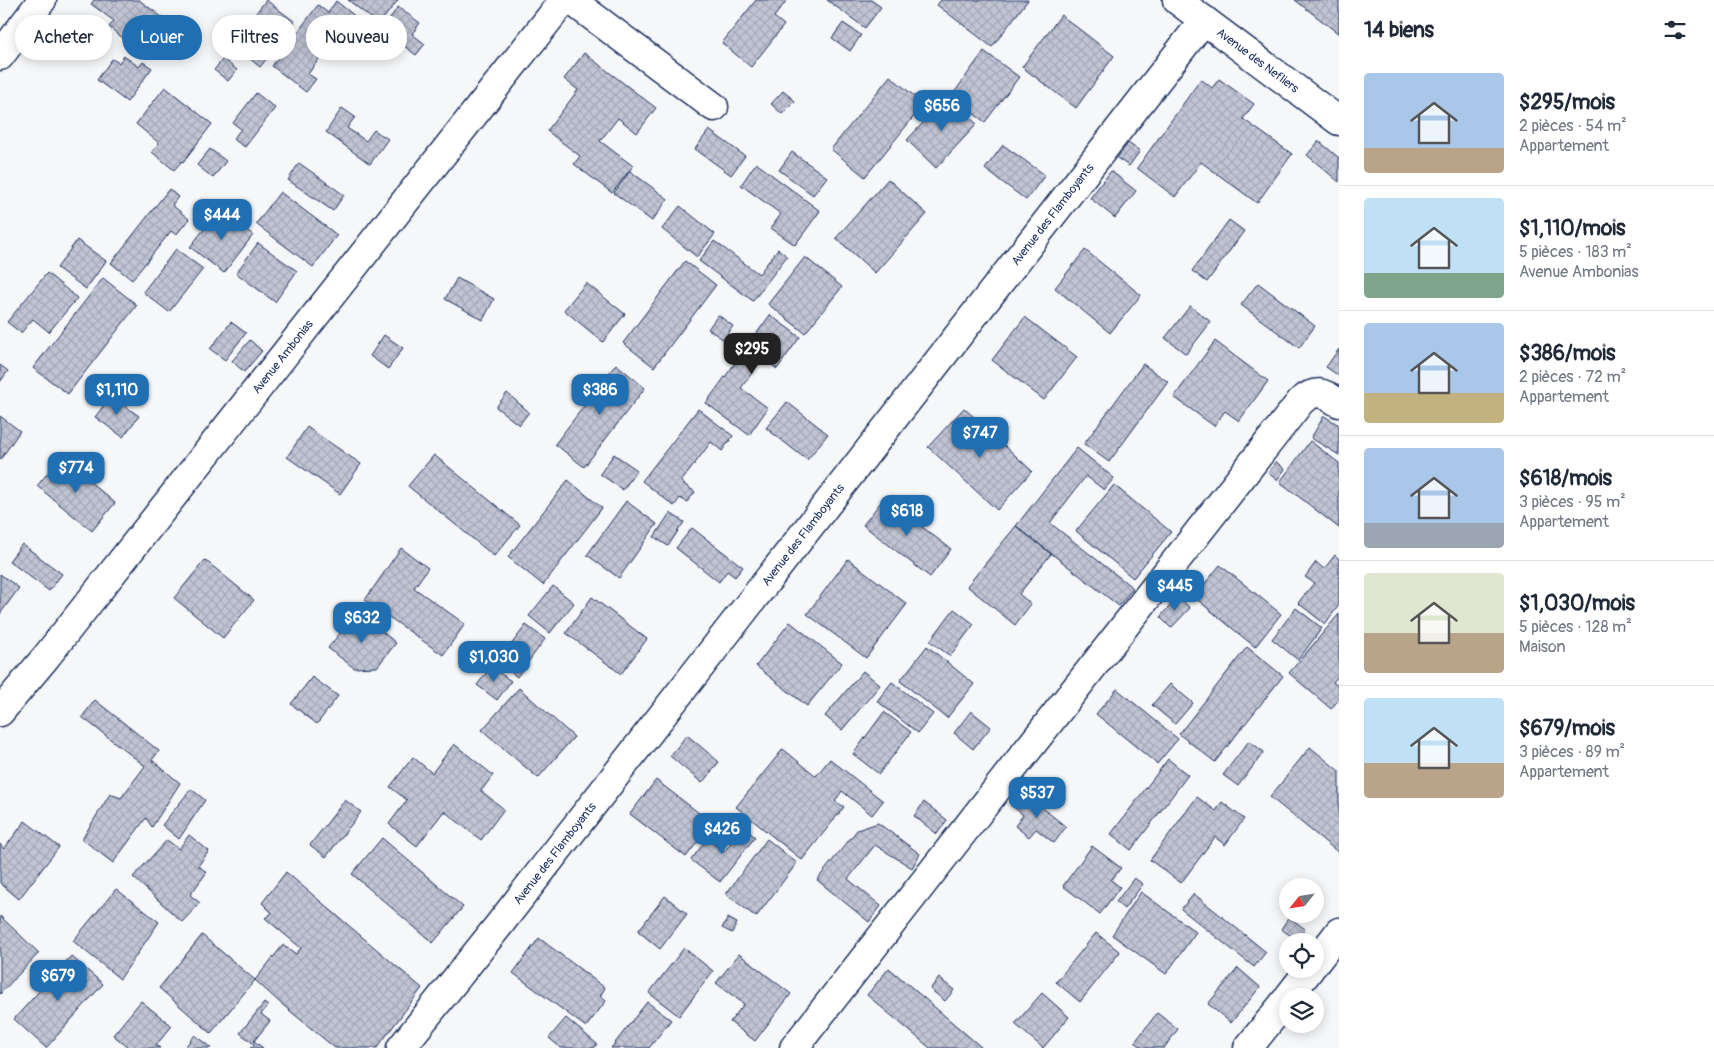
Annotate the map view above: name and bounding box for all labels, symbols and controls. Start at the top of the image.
chip: Acheter [15,15,112,60]
chip: Louer [122,15,202,60]
chip: Filtres [212,15,296,60]
chip: Nouveau [306,15,407,60]
icon: filters [1661,16,1689,44]
text: 14 biens [1364,17,1434,44]
street label: Avenue des Nefliers [1213,25,1302,97]
text: $295/mois [1519,89,1615,116]
pin: $656 [912,90,972,132]
icon: home [1404,93,1464,153]
text: $656 [924,96,960,116]
text: 2 pièces · 54 m² [1519,116,1627,136]
text: Appartement [1519,136,1609,156]
street label: Avenue des Flamboyants [1008,160,1098,269]
pin: $444 [192,198,252,241]
text: $444 [204,205,240,225]
text: $1,110/mois [1519,215,1625,242]
icon: home [1404,218,1464,278]
text: 5 pièces · 183 m² [1519,242,1632,262]
text: Avenue Ambonias [1519,262,1639,282]
street label: Avenue Ambonias [249,317,317,397]
pin: $295 [722,332,782,375]
text: $295 [735,339,769,359]
text: $386/mois [1519,340,1616,367]
icon: home [1404,343,1464,403]
text: 2 pièces · 72 m² [1519,367,1626,387]
pin: $1,110 [76,374,158,416]
pin: $386 [570,374,630,416]
text: $1,110 [96,380,138,400]
text: $386 [583,380,617,400]
text: Appartement [1519,387,1609,407]
pin: $747 [950,416,1010,459]
text: $747 [963,423,997,443]
pin: $774 [46,452,106,494]
text: $774 [59,458,93,478]
text: $618/mois [1519,465,1612,492]
icon: home [1404,468,1464,528]
street label: Avenue des Flamboyants [759,480,848,589]
text: 3 pièces · 95 m² [1519,492,1626,512]
pin: $618 [877,494,937,537]
text: $618 [891,501,923,521]
text: Appartement [1519,512,1609,532]
pin: $445 [1145,570,1205,612]
text: $445 [1157,576,1193,596]
text: $1,030/mois [1519,590,1635,617]
icon: home [1404,593,1464,653]
pin: $632 [332,602,392,644]
text: $632 [344,608,380,628]
text: 5 pièces · 128 m² [1519,617,1632,637]
text: Maison [1519,637,1565,657]
pin: $1,030 [453,640,535,683]
text: $1,030 [469,647,519,667]
text: $679/mois [1519,715,1615,742]
icon: home [1404,718,1464,778]
text: 3 pièces · 89 m² [1519,742,1625,762]
text: Appartement [1519,762,1609,782]
pin: $537 [1007,776,1067,819]
text: $537 [1020,783,1054,803]
street label: Avenue des Flamboyants [511,799,600,908]
pin: $426 [692,812,752,855]
text: $426 [704,819,740,839]
north arrow [1279,878,1324,922]
map controls [1279,878,1324,1033]
button: locate [1279,933,1324,978]
pin: $679 [28,960,88,1002]
text: $679 [41,966,75,986]
button: layers [1279,988,1324,1033]

